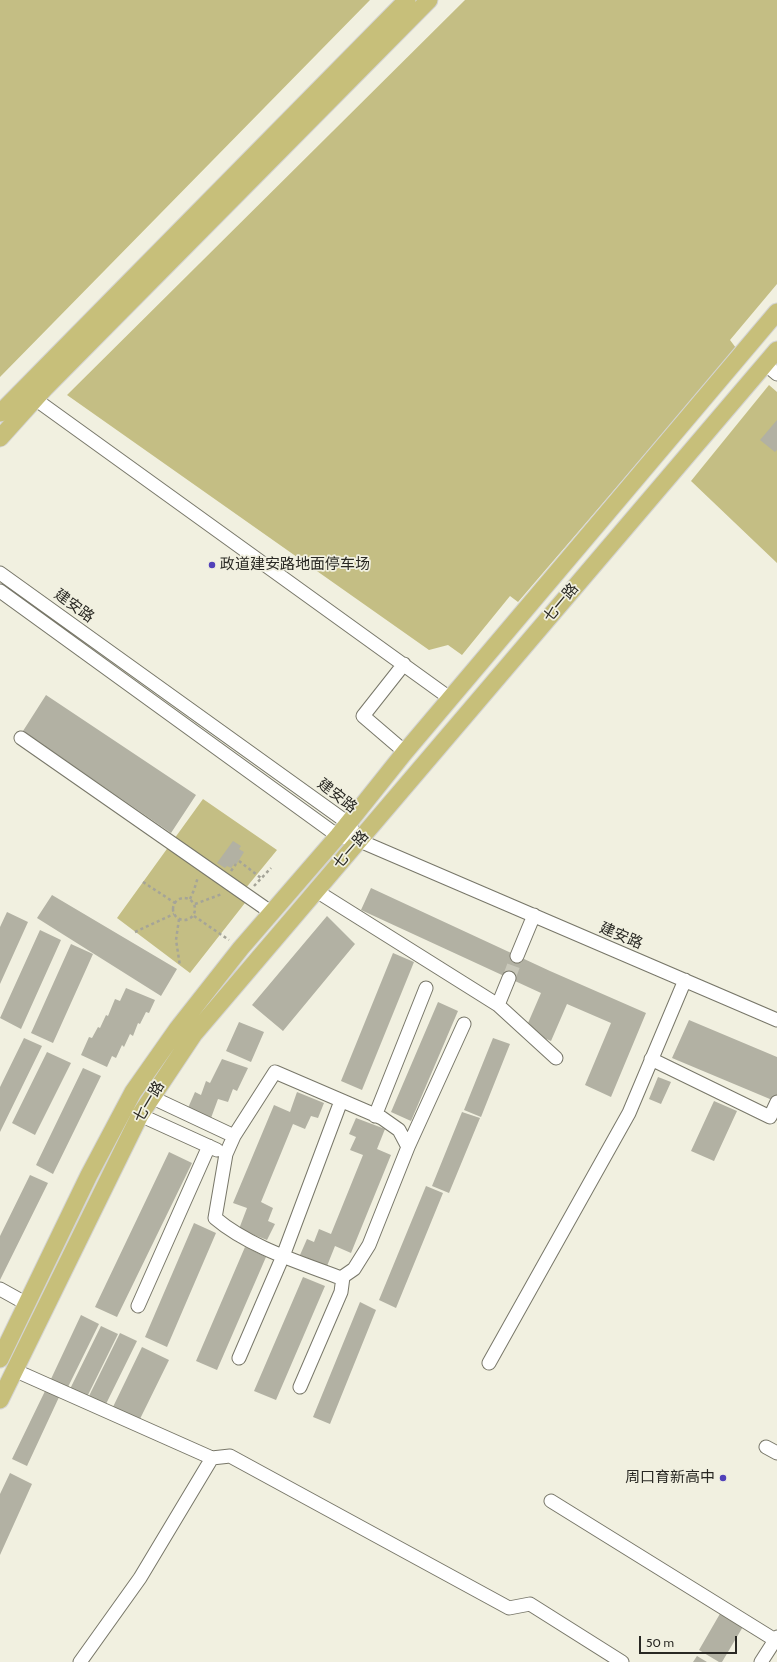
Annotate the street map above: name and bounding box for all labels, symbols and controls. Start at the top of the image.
place label: 政道建安路地面停车场 [220,556,370,574]
marker: 政道建安路地面停车场 [207,560,217,570]
street label: 七一路 [540,580,582,626]
street label: 建安路 [51,585,97,627]
street label: 建安路 [314,775,360,817]
street label: 七一路 [329,827,373,873]
street label: 建安路 [597,919,645,953]
street label: 七一路 [130,1078,168,1126]
place label: 周口育新高中 [625,1469,715,1487]
marker: 周口育新高中 [718,1473,728,1483]
scale bar [641,1628,739,1654]
text: 50 m [646,1635,674,1650]

